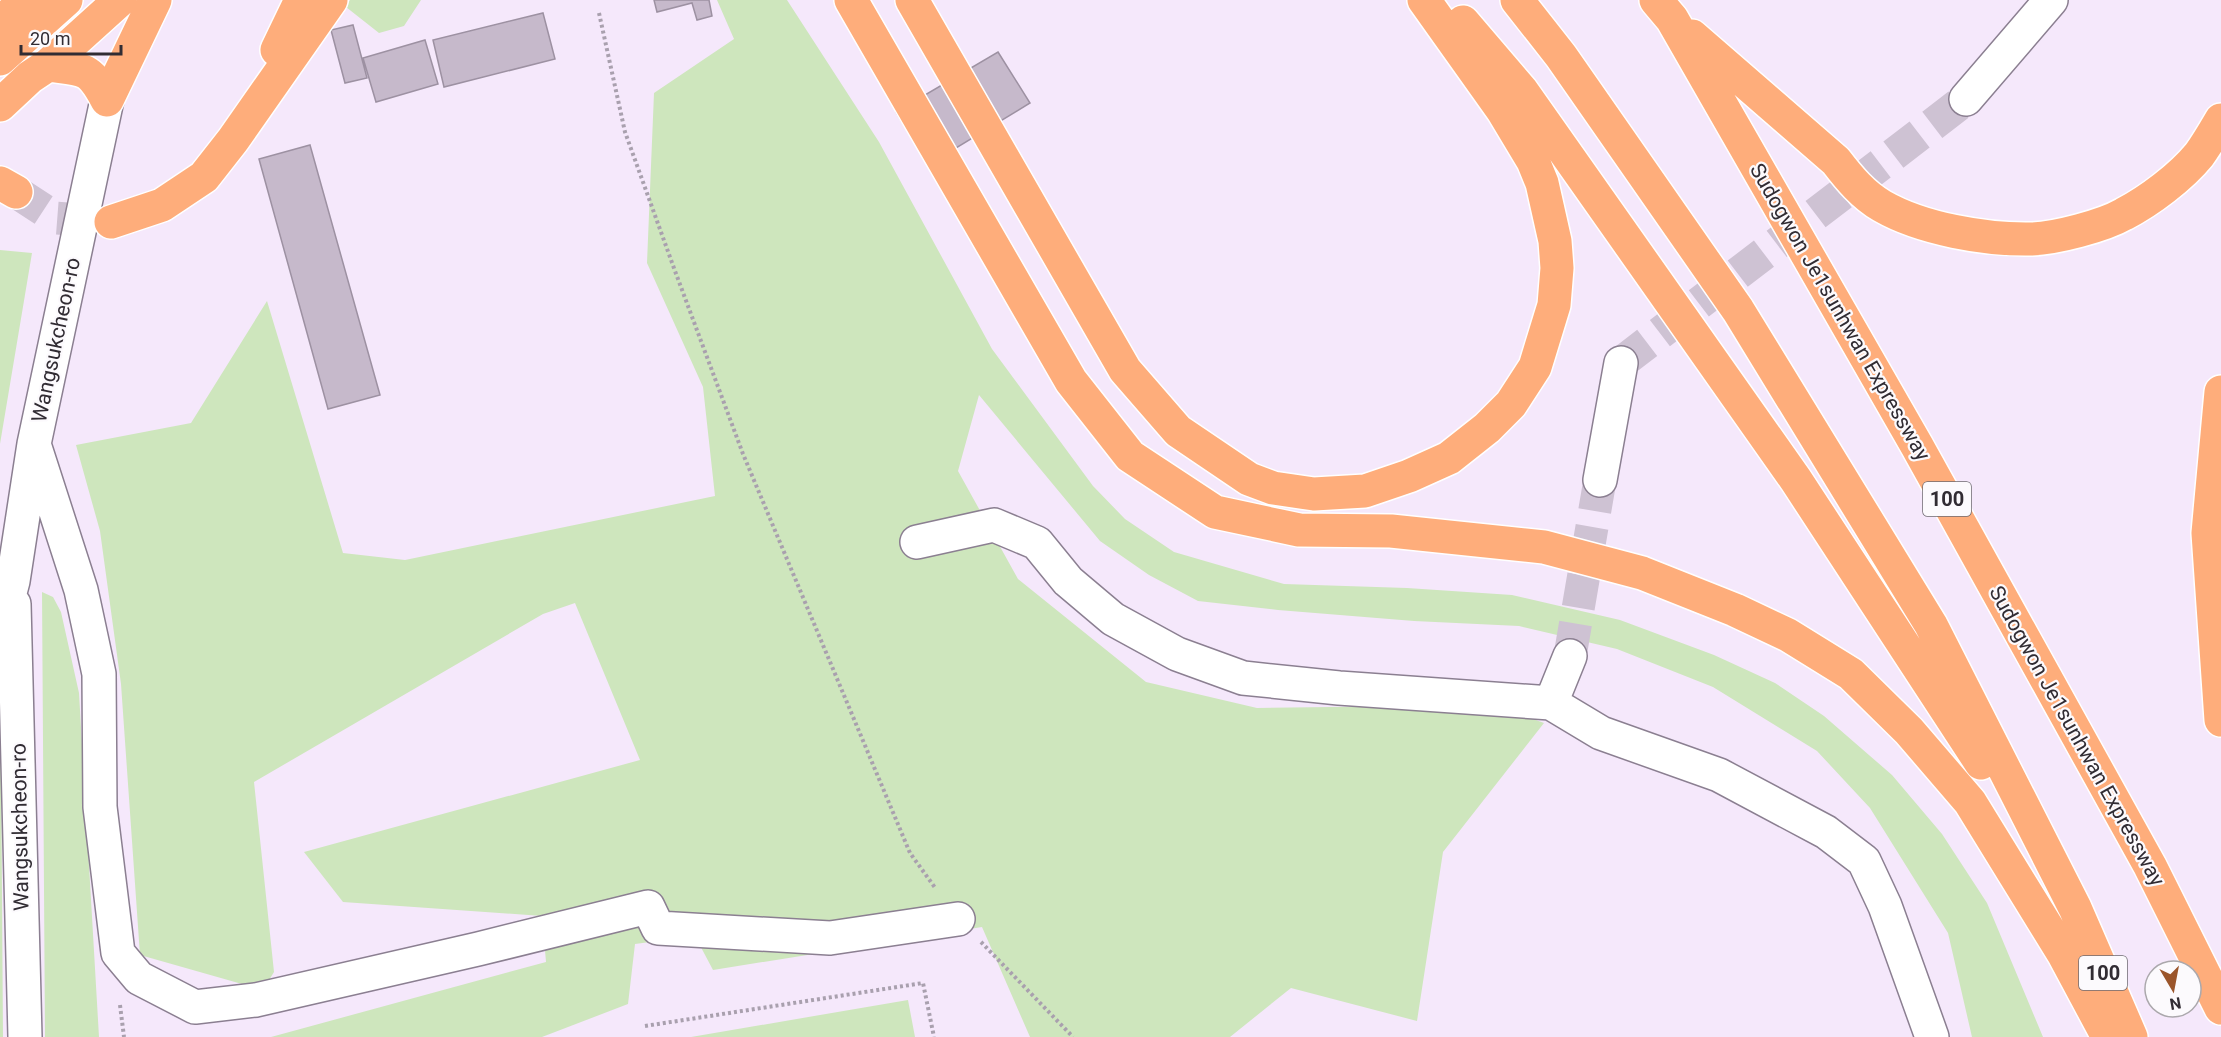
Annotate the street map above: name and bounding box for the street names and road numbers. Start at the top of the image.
street label: Sudogwon Je1sunhwan Expressway [1745,159,1935,465]
street label: Wangsukcheon-ro [27,255,85,425]
road number: 100 [1923,482,1971,516]
street label: Sudogwon Je1sunhwan Expressway [1984,582,2170,890]
street label: Wangsukcheon-ro [7,743,33,911]
road number: 100 [2079,956,2127,990]

